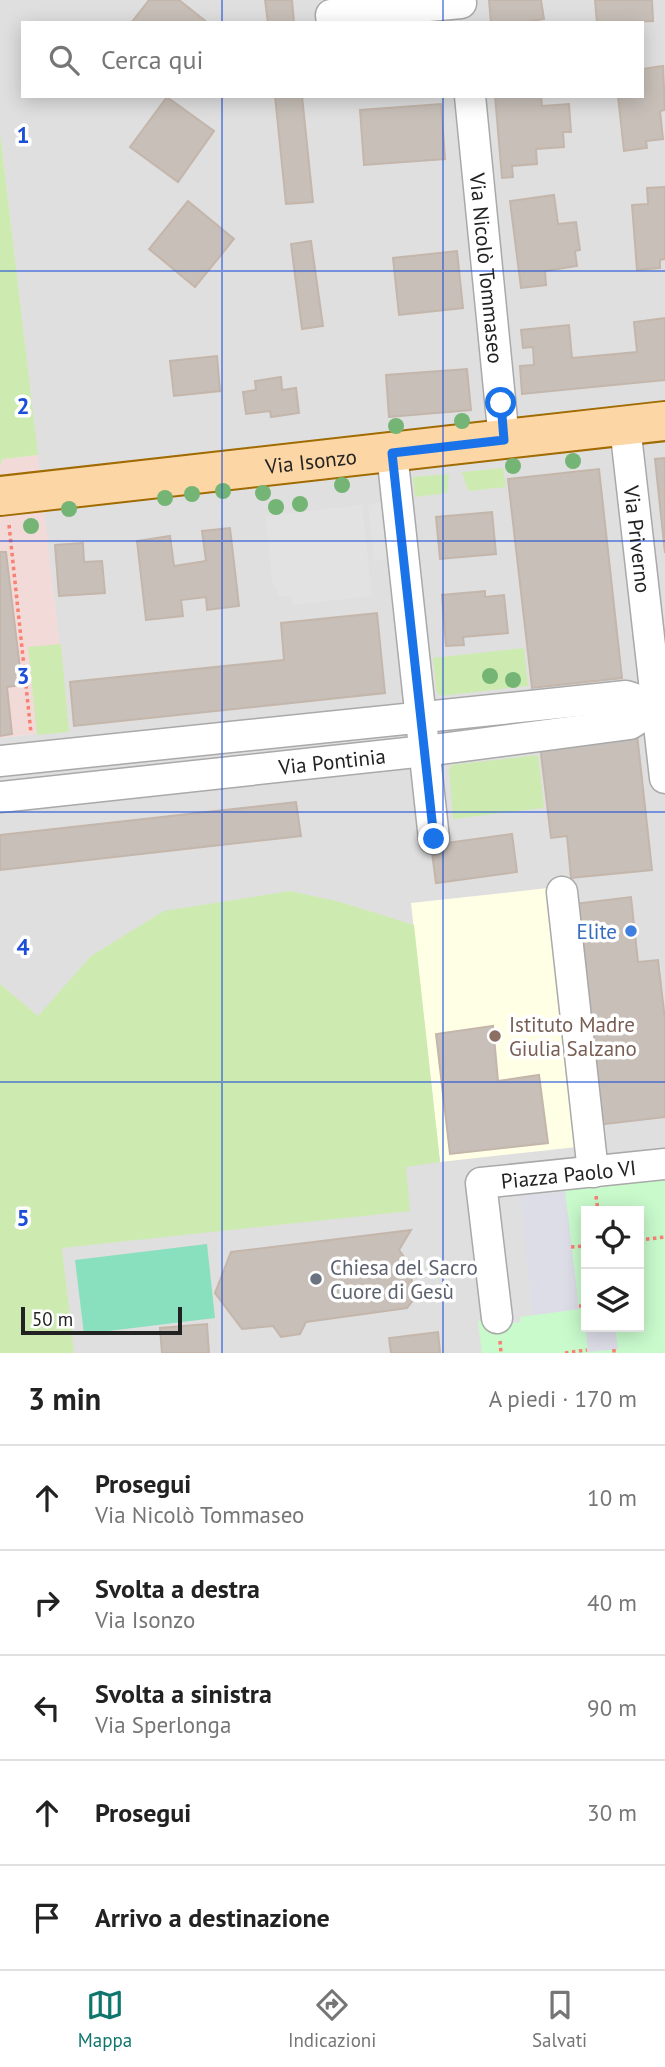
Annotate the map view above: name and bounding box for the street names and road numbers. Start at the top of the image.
street label: Via Nicolò Tommaseo [464,171,510,365]
street label: Via Isonzo [263,442,358,480]
street label: Via Priverno [618,483,657,594]
street label: Via Pontinia [276,742,387,780]
street label: Piazza Paolo VI [500,1154,638,1194]

